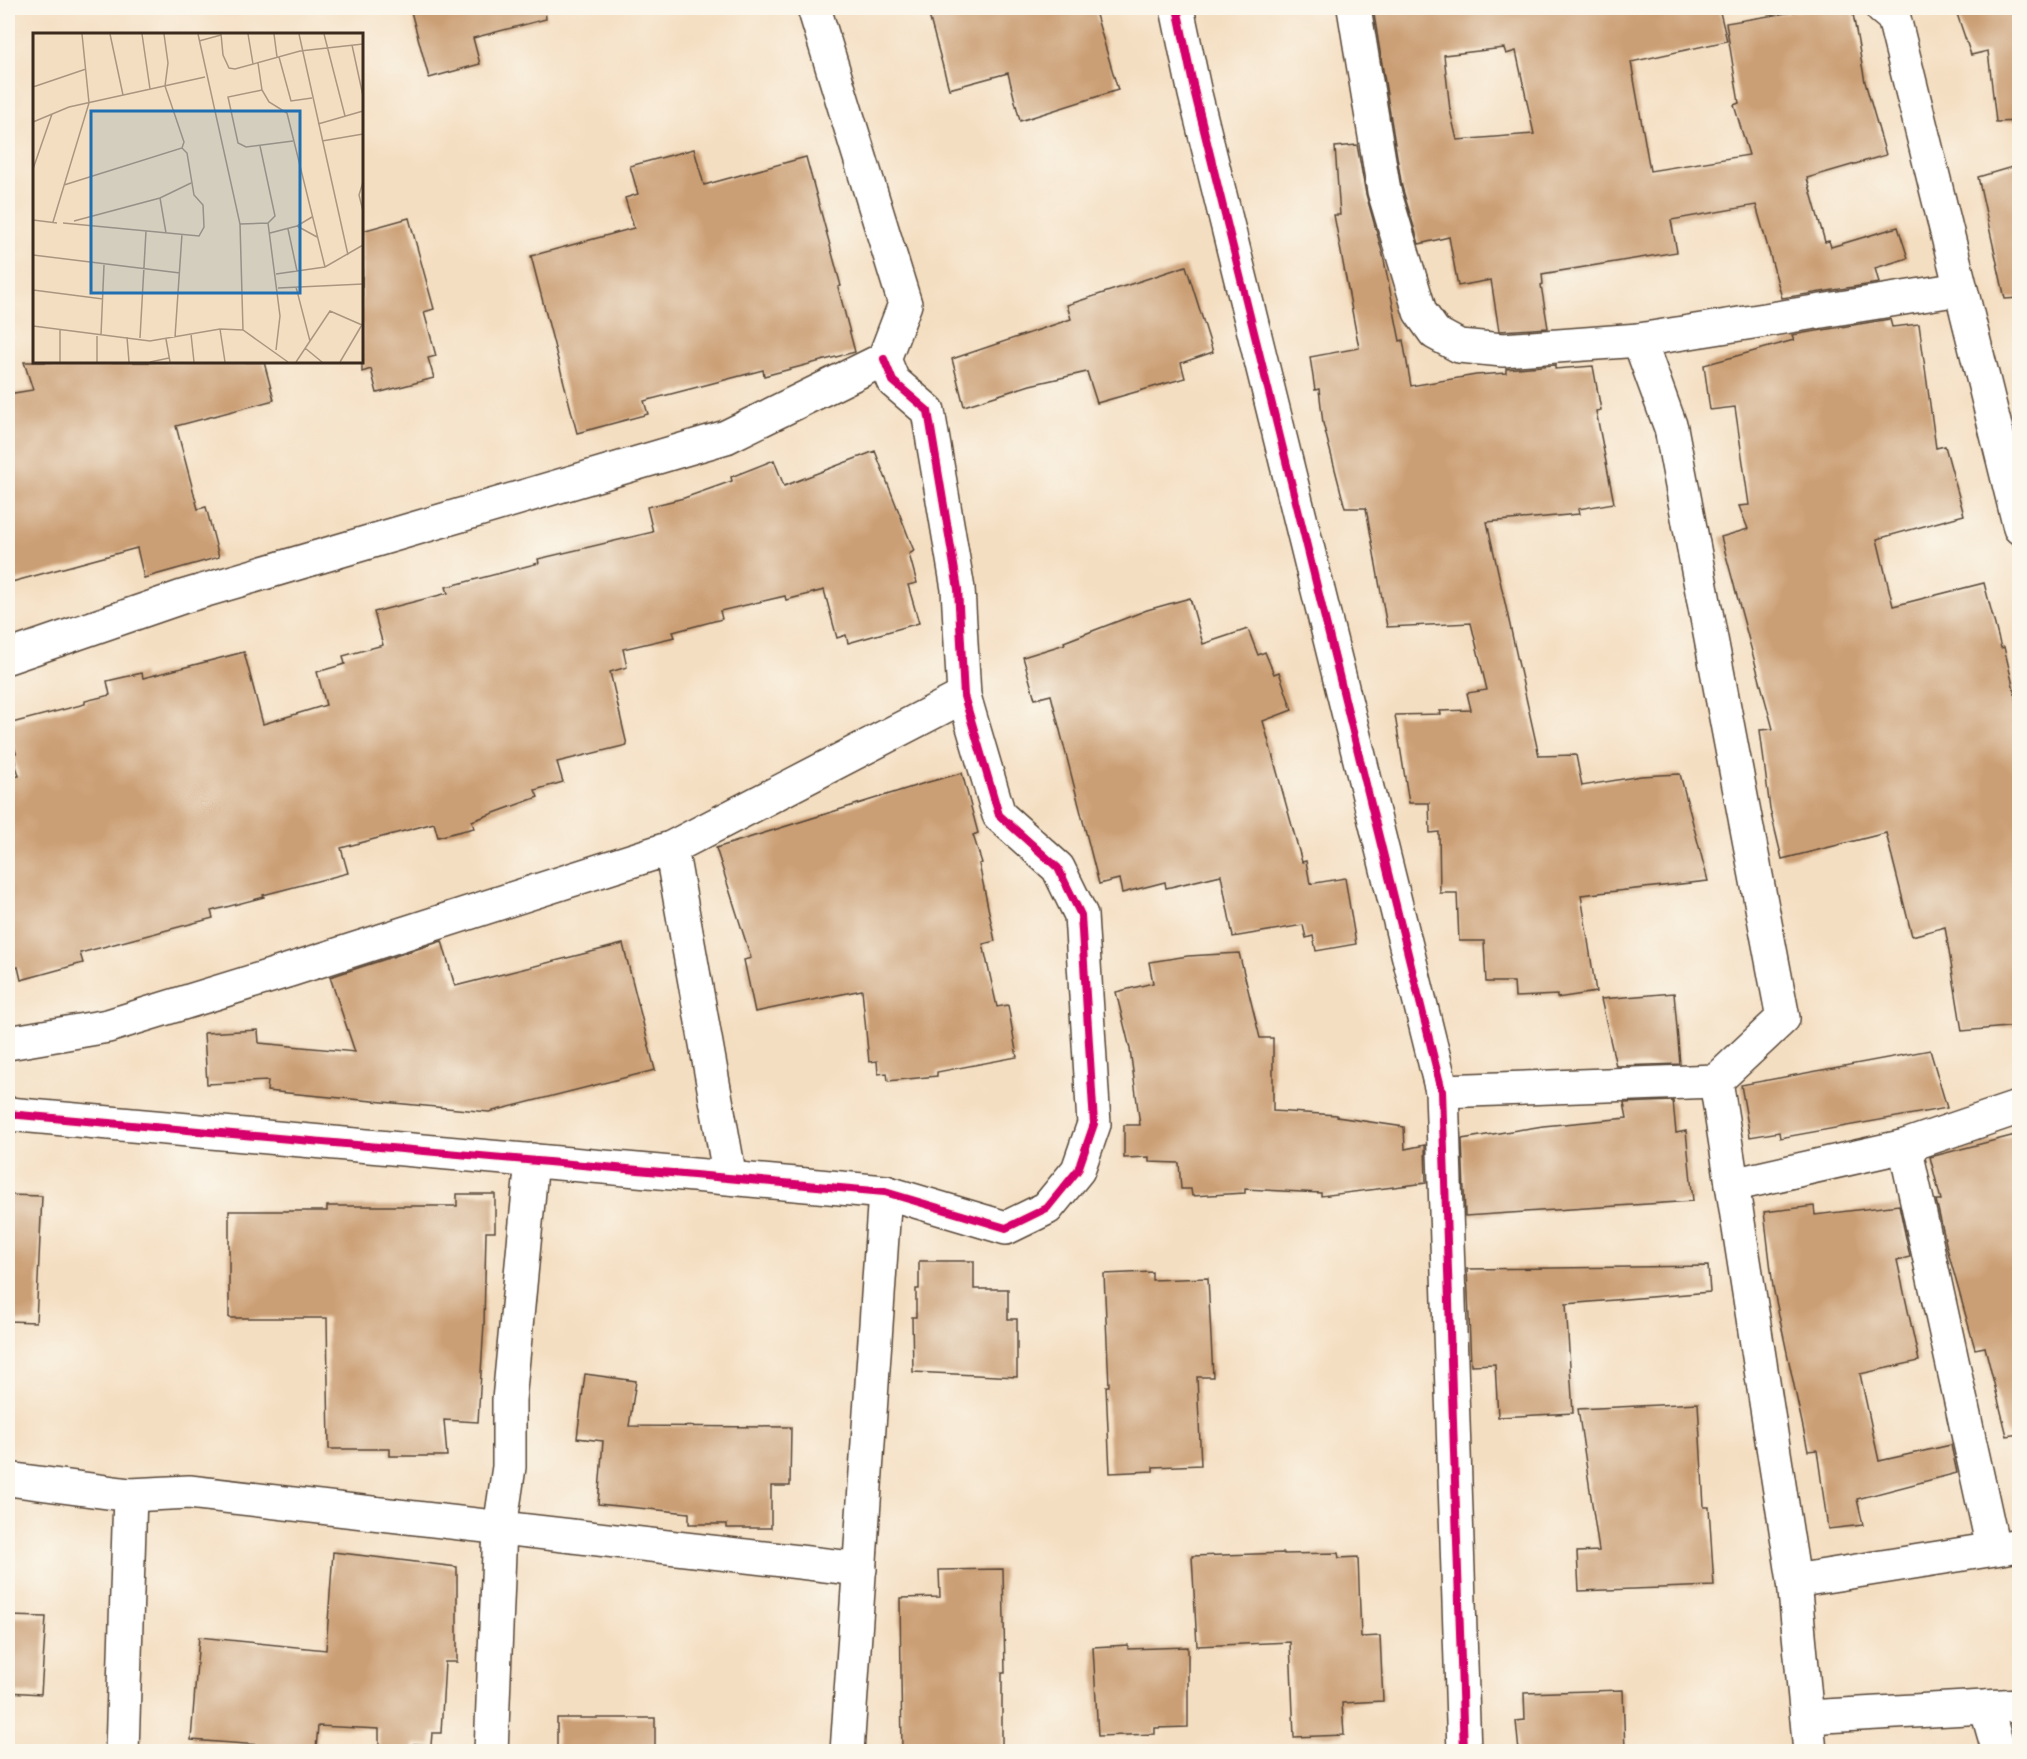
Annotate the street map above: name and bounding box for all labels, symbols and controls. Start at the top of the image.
inset map [33,33,363,363]

